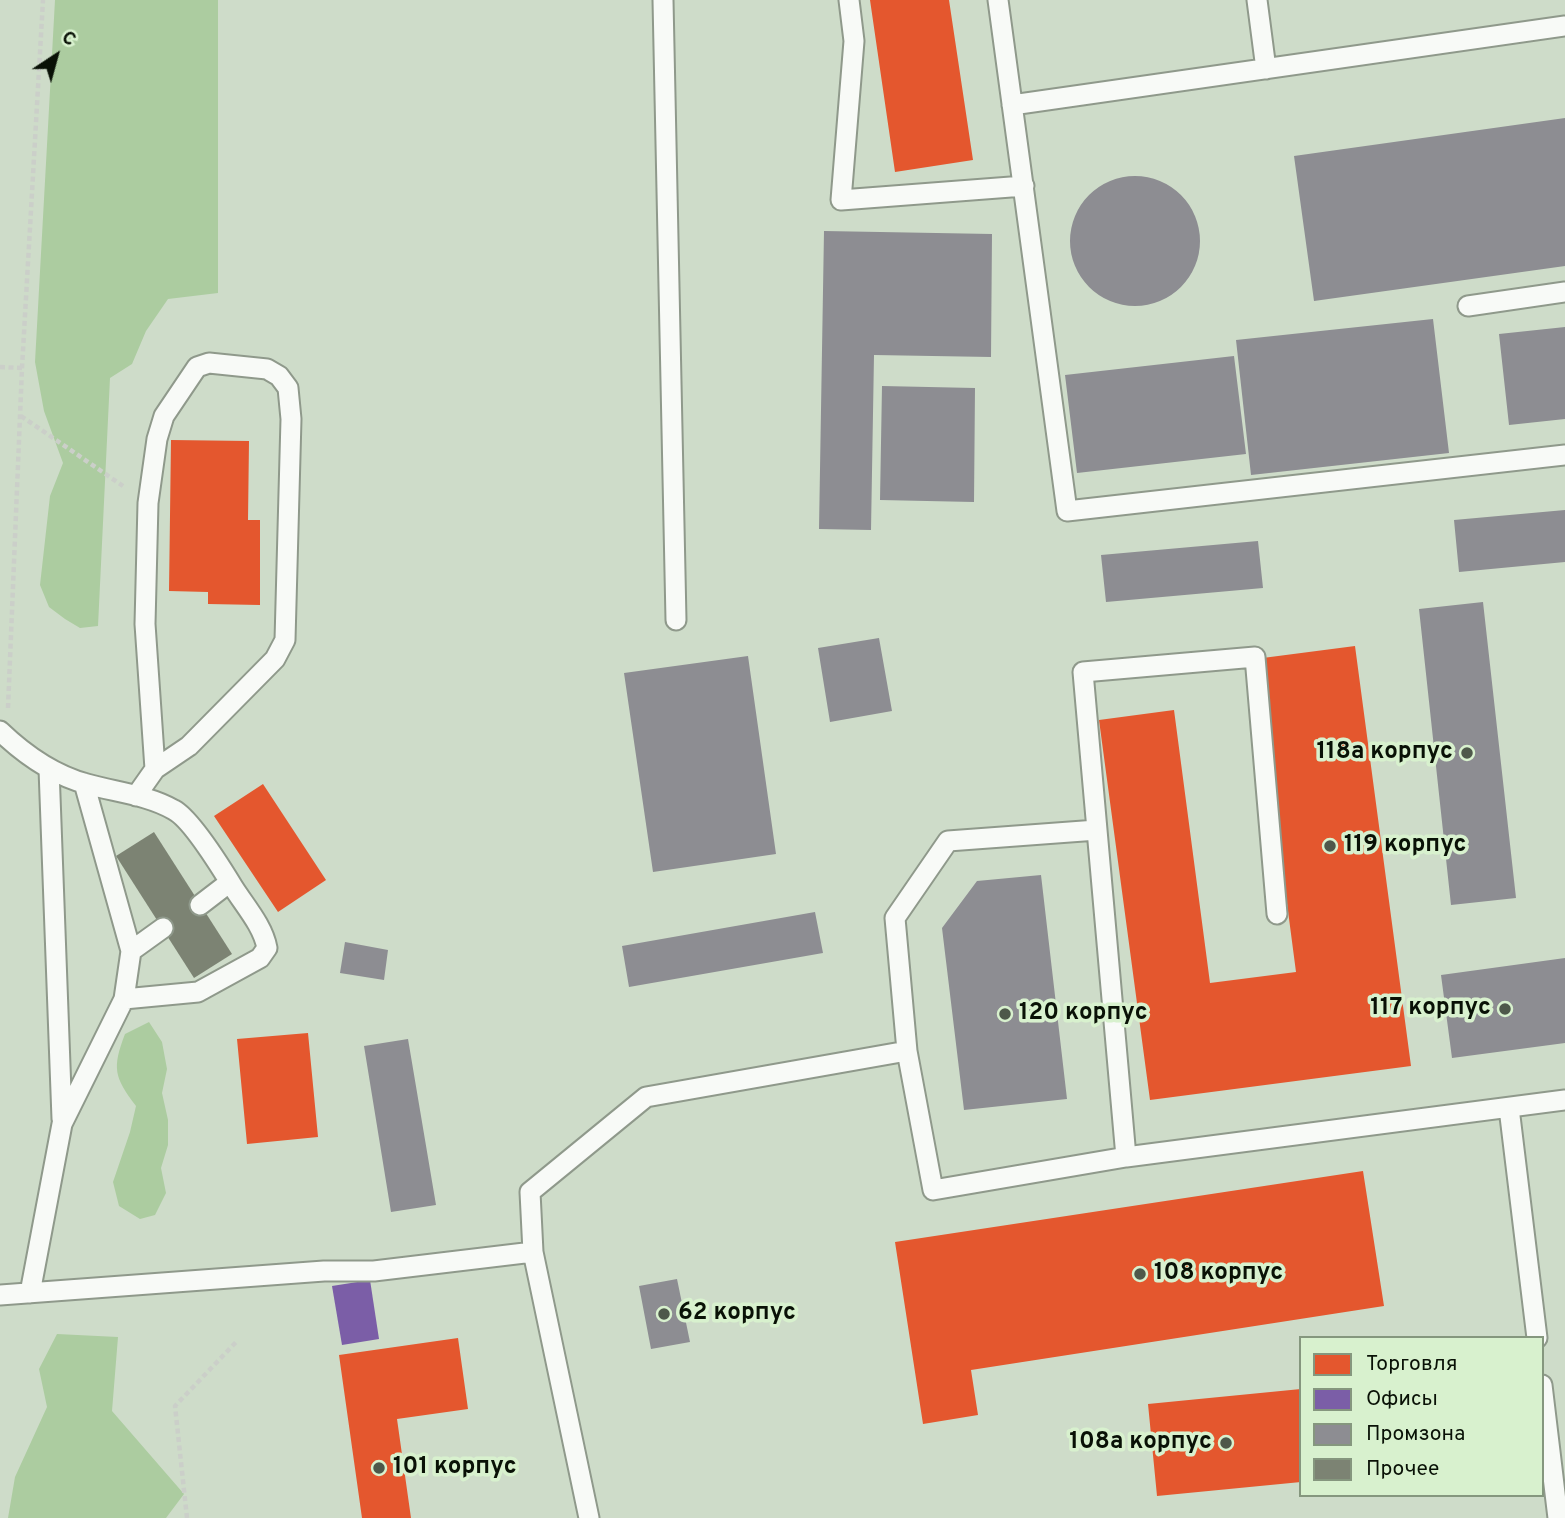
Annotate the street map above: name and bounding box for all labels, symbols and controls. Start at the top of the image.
north arrow [21,21,91,91]
text: С [56,26,80,52]
place label: 118а корпус [1316,739,1453,767]
marker: 118а корпус [1459,745,1475,761]
place label: 119 корпус [1344,832,1467,860]
marker: 119 корпус [1322,838,1338,854]
place label: 117 корпус [1370,995,1491,1023]
place label: 120 корпус [1019,1000,1148,1028]
marker: 117 корпус [1497,1001,1513,1017]
marker: 120 корпус [997,1006,1013,1022]
place label: 108 корпус [1154,1260,1283,1288]
marker: 108 корпус [1132,1266,1148,1282]
place label: 62 корпус [678,1300,796,1328]
marker: 62 корпус [656,1306,672,1322]
legend [1299,1336,1544,1497]
text: Торговля [1366,1351,1457,1378]
text: Офисы [1366,1386,1438,1413]
text: Промзона [1366,1421,1465,1448]
place label: 108а корпус [1069,1429,1212,1457]
marker: 108а корпус [1218,1435,1234,1451]
place label: 101 корпус [393,1454,517,1482]
text: Прочее [1366,1456,1439,1483]
marker: 101 корпус [371,1460,387,1476]

